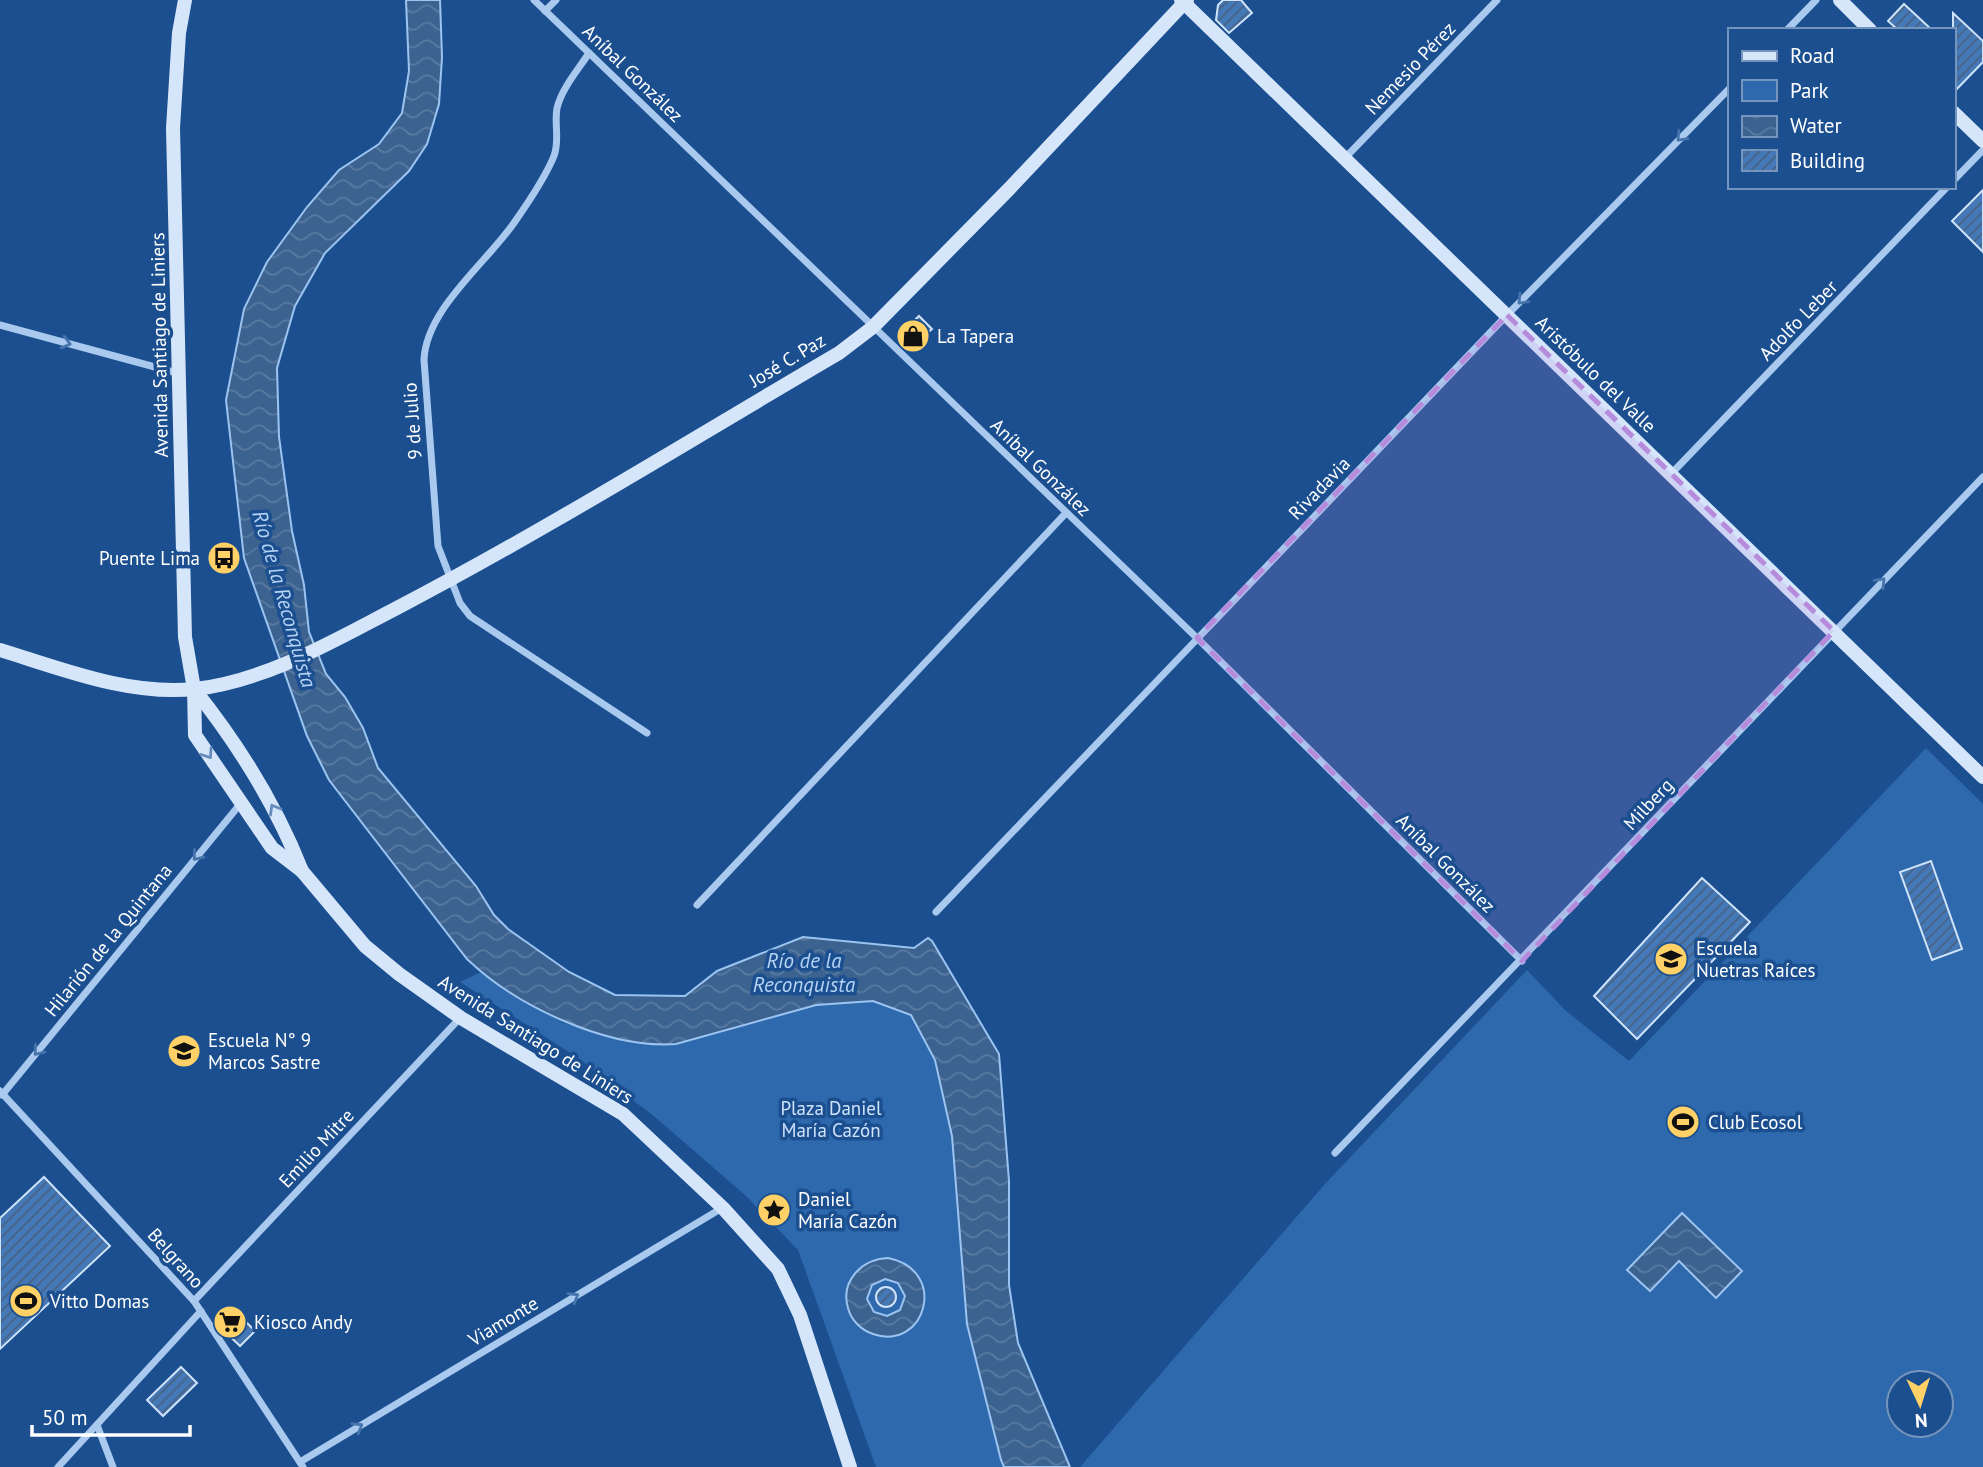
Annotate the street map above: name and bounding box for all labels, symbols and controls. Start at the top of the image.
street label: Nemesio Pérez [1360,17,1460,119]
street label: Aníbal González [578,19,688,127]
legend [1728,28,1955,189]
text: Road [1790,42,1834,69]
text: Park [1790,77,1829,104]
text: Water [1790,112,1842,139]
one-way arrow [1677,129,1690,142]
text: Building [1790,147,1865,174]
street label: Avenida Santiago de Liniers [145,232,173,458]
street label: Adolfo Leber [1754,274,1843,365]
one-way arrow [1518,292,1531,305]
street label: Aristóbulo del Valle [1531,310,1661,438]
shop icon: La Tapera [894,317,932,355]
place label: La Tapera [937,324,1014,348]
street label: José C. Paz [744,328,830,393]
one-way arrow [60,335,72,349]
street label: 9 de Julio [397,382,427,460]
street label: Aníbal González [986,413,1096,521]
street label: Rivadavia [1283,451,1355,525]
water label: Río de la Reconquista [246,507,323,691]
bus stop icon: Puente Lima [205,539,243,577]
place label: Puente Lima [99,546,200,570]
one-way arrow [1873,577,1886,590]
one-way arrow [199,746,212,759]
street label: Milberg [1618,773,1678,835]
one-way arrow [269,804,282,817]
street label: Aníbal González [1391,808,1501,918]
one-way arrow [193,848,206,860]
street label: Hilarión de la Quintana [39,859,177,1021]
place label: Escuela Nuetras Raíces [1696,936,1816,982]
school or university icon: Escuela Nuetras Raíces [1652,940,1690,978]
water label: Río de la Reconquista [753,947,856,998]
street label: Avenida Santiago de Liniers [434,969,638,1109]
place label: Escuela N° 9 Marcos Sastre [208,1028,320,1074]
school or university icon: Escuela N° 9 Marcos Sastre [165,1032,203,1070]
one-way arrow [34,1042,46,1055]
park label: Plaza Daniel María Cazón [780,1096,882,1142]
sports icon: Club Ecosol [1664,1103,1702,1141]
street label: Emilio Mitre [273,1104,359,1192]
place label: Club Ecosol [1708,1110,1803,1134]
place label: Daniel María Cazón [798,1187,897,1233]
place icon: Daniel María Cazón [755,1191,793,1229]
street label: Belgrano [143,1223,209,1293]
sports icon: Vitto Domas [7,1282,45,1320]
place label: Vitto Domas [49,1289,149,1313]
street label: Viamonte [463,1291,542,1352]
one-way arrow [567,1292,580,1305]
supermarket icon: Kiosco Andy [211,1303,249,1341]
place label: Kiosco Andy [254,1310,352,1334]
north arrow [1885,1369,1955,1439]
scale bar [32,1394,189,1438]
text: 50 m [42,1404,88,1431]
text: N [1914,1409,1928,1433]
one-way arrow [351,1422,364,1435]

